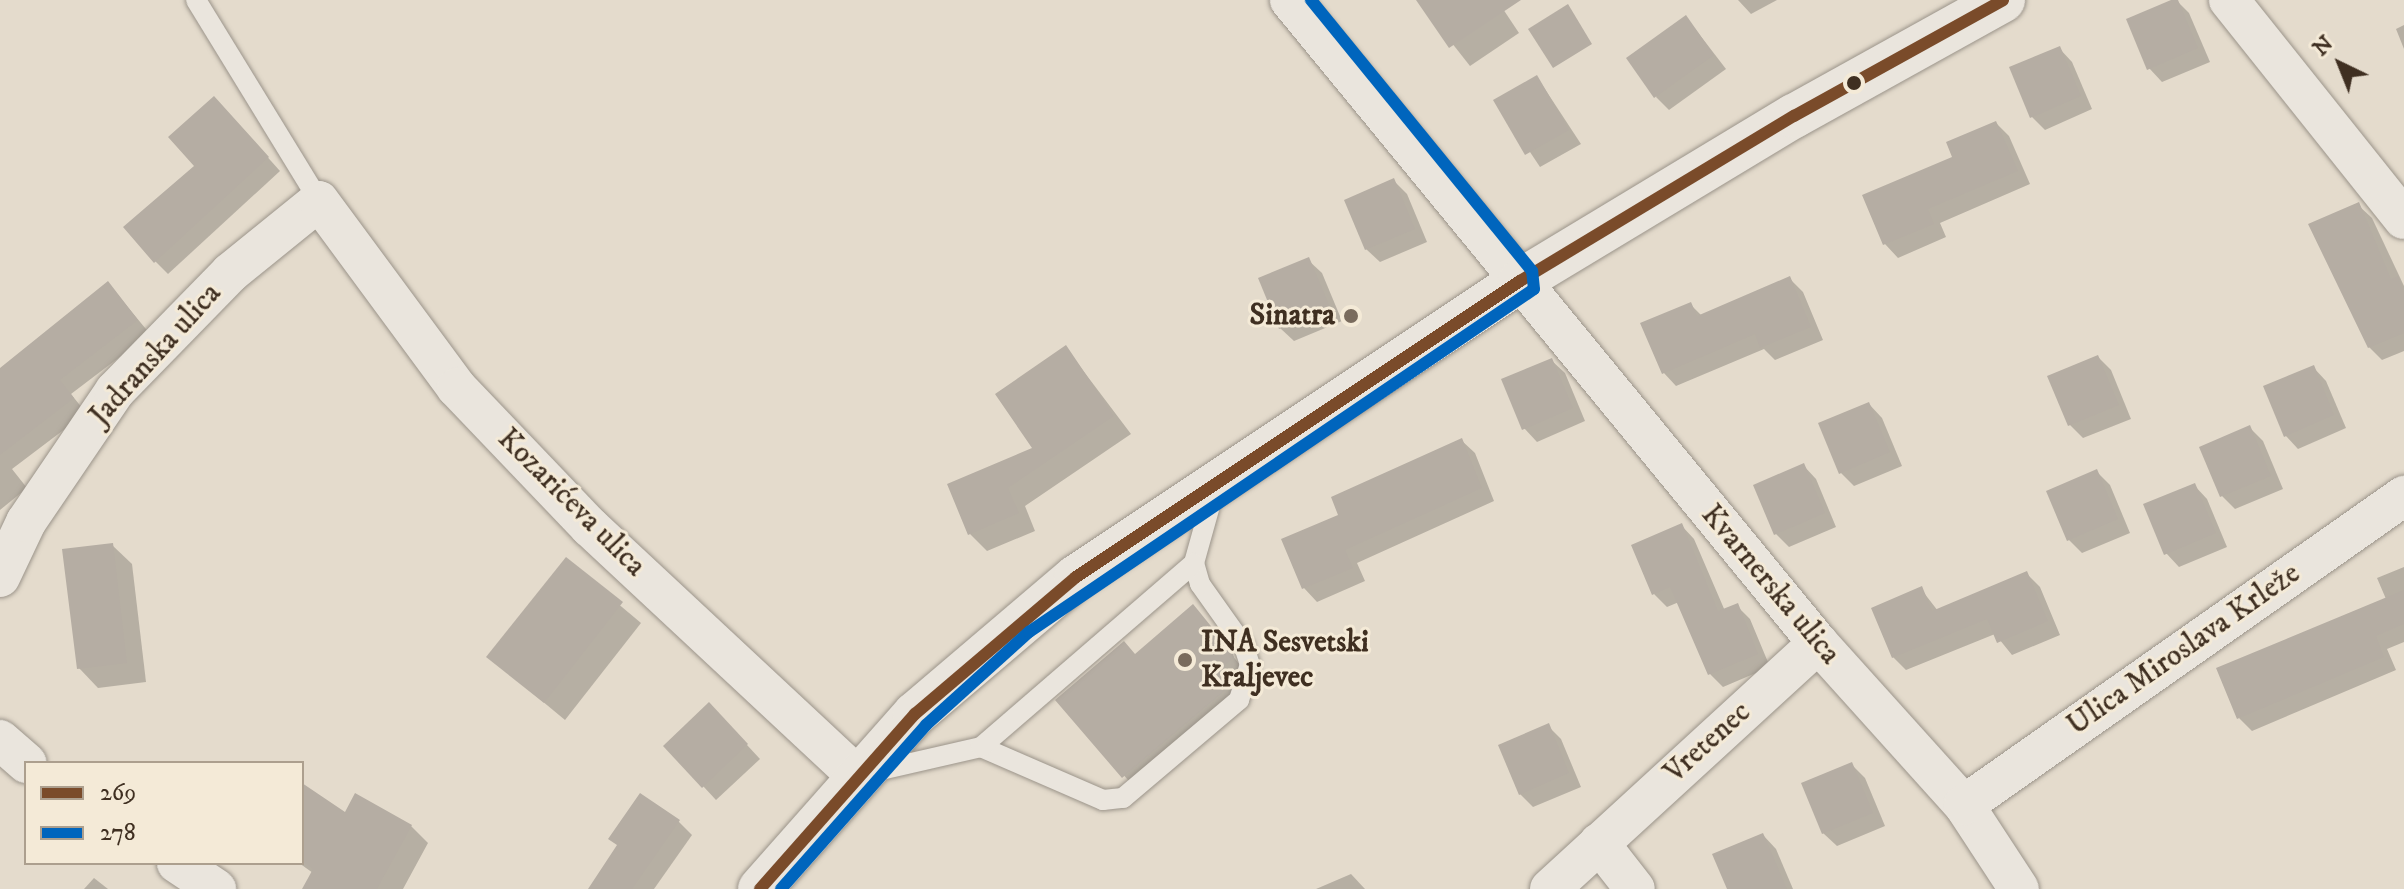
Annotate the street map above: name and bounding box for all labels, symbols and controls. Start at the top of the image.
north arrow [2300,24,2380,104]
text: N [2307,30,2339,62]
unlabelled marker [1846,75,1862,91]
street label: Jadranska ulica [83,276,229,434]
place label: Sinatra [1250,298,1335,334]
marker: Sinatra [1342,307,1360,325]
street label: Kozarićeva ulica [489,421,653,585]
street label: Kvarnerska ulica [1693,498,1847,672]
street label: Ulica Miroslava Krleže [2061,556,2307,744]
place label: INA Sesvetski Kraljevec [1201,625,1369,696]
marker: INA Sesvetski Kraljevec [1176,651,1194,669]
street label: Vretenec [1657,695,1759,791]
legend [24,761,304,865]
text: 269 [100,778,136,808]
text: 278 [100,818,136,848]

